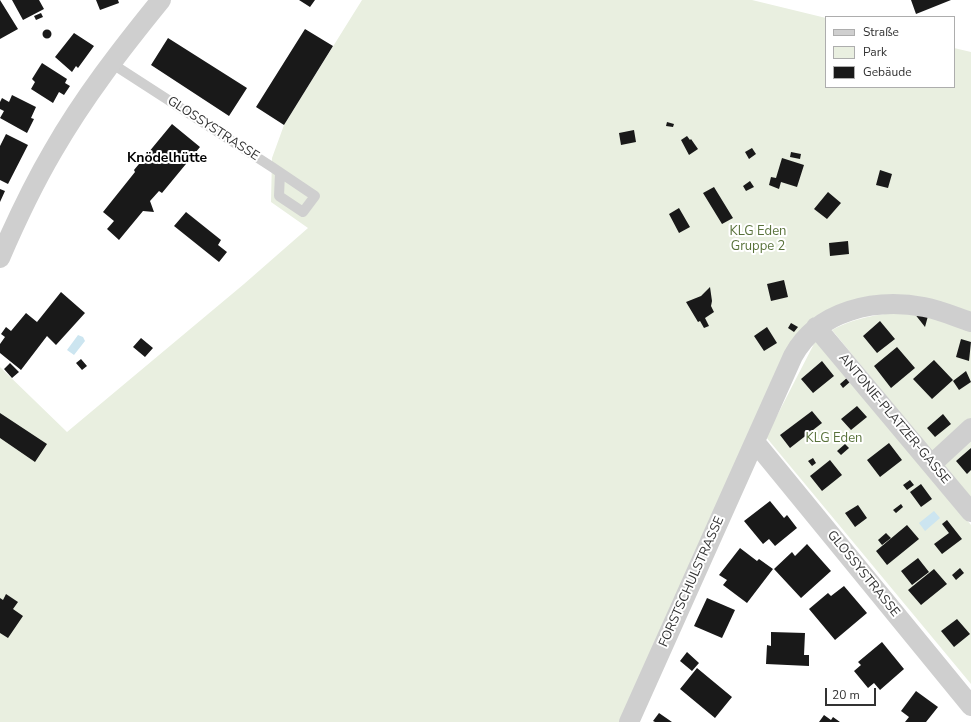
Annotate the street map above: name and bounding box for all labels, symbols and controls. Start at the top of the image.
legend [825,16,955,88]
text: Straße [863,24,899,40]
text: Park [863,44,887,60]
text: Gebäude [863,64,912,80]
street label: GLOSSYSTRASSE [164,93,262,165]
district label: Knödelhütte [127,151,207,167]
park label: KLG Eden Gruppe 2 [730,224,786,255]
street label: ANTONIE-PLATZER-GASSE [835,351,953,487]
park label: KLG Eden [806,431,862,447]
street label: FORSTSCHULSTRASSE [656,514,728,650]
street label: GLOSSYSTRASSE [823,528,903,620]
scale bar [827,680,878,706]
text: 20 m [832,687,860,703]

